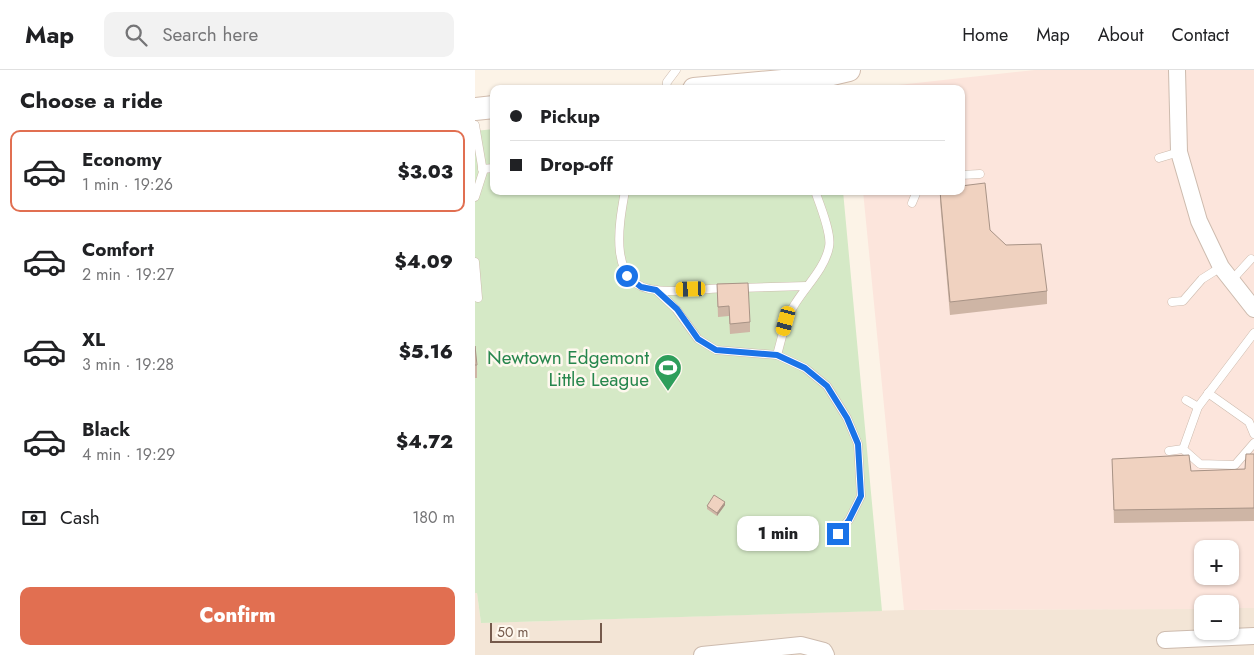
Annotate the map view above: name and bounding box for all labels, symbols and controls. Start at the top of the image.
search box [104,12,454,57]
text: Map [25,17,74,52]
icon: search [122,21,150,49]
text: Search here [162,21,258,48]
text: Home [962,22,1008,48]
text: Map [1036,22,1070,48]
text: About [1098,22,1143,48]
text: Contact [1171,22,1229,48]
text: Choose a ride [20,84,163,116]
text: Pickup [540,103,600,130]
text: Economy [82,146,162,173]
icon: car [22,149,67,194]
text: Drop-off [540,151,613,178]
text: $3.03 [398,158,453,185]
text: 1 min · 19:26 [82,173,173,196]
text: Comfort [82,236,154,263]
icon: car [22,239,67,284]
text: $4.09 [395,248,453,275]
text: 2 min · 19:27 [82,263,174,286]
route start [616,265,638,287]
car [675,281,706,297]
car [774,305,797,337]
text: XL [82,326,105,353]
icon: car [22,329,67,374]
text: $5.16 [399,338,453,365]
place label: Newtown Edgemont Little League [487,344,649,393]
text: 3 min · 19:28 [82,353,174,376]
sports icon: Newtown Edgemont Little League [653,353,683,392]
text: Black [82,416,130,443]
icon: car [22,419,67,464]
text: $4.72 [396,428,453,455]
text: 4 min · 19:29 [82,443,175,466]
icon: cash [20,504,48,532]
text: Cash [60,504,100,531]
text: 180 m [412,506,455,529]
callout: 1 min [738,516,821,552]
text: 1 min [758,522,798,545]
route end [827,523,849,545]
map controls [1194,540,1239,640]
button: + [1194,540,1239,585]
button: Confirm [20,587,455,645]
button: − [1194,595,1239,640]
scale bar [490,620,603,643]
text: 50 m [497,622,528,642]

